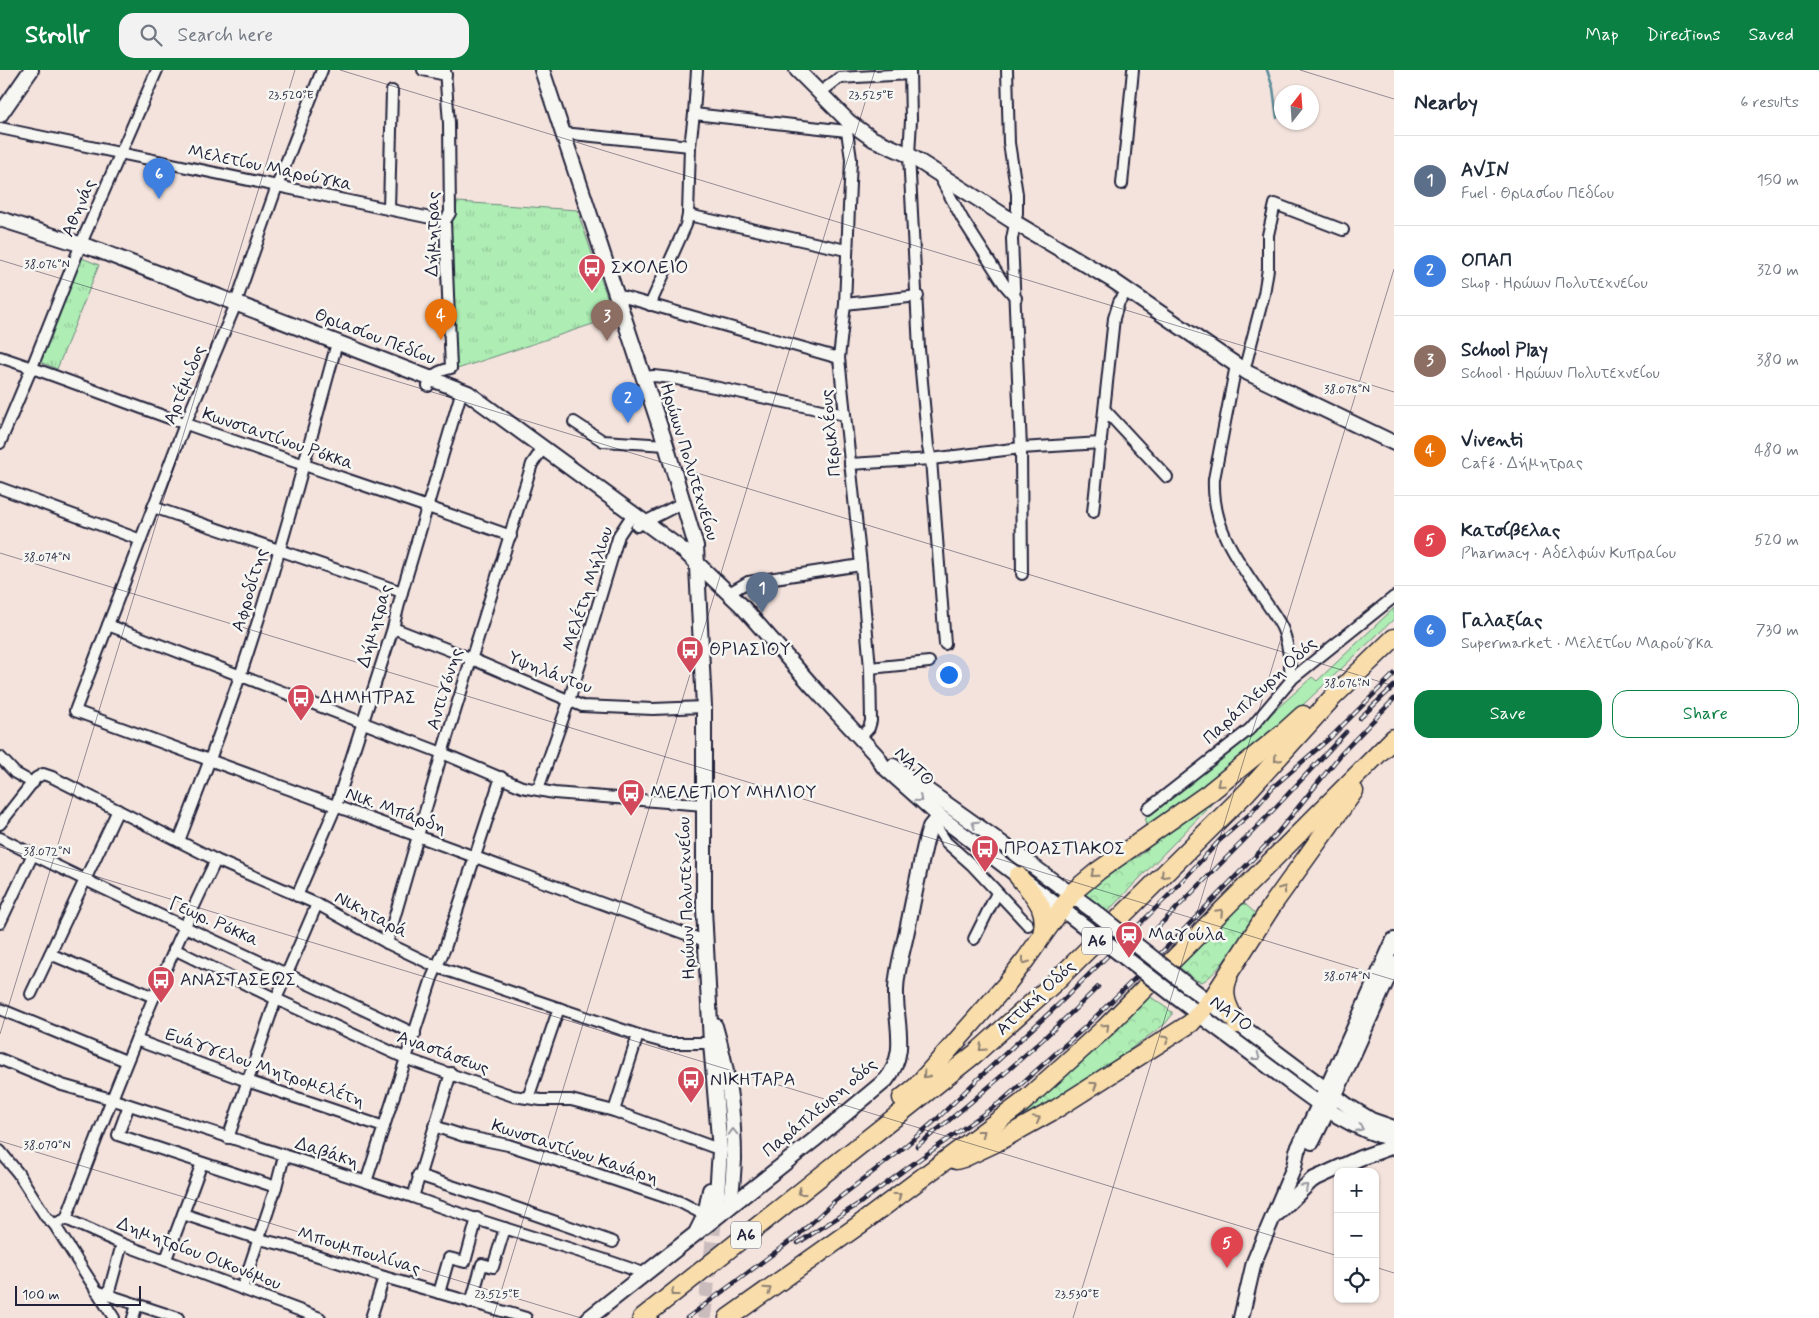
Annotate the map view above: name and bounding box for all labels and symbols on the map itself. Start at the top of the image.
north arrow [1274,85,1319,130]
text: 23.520°E [268,88,314,104]
text: 23.525°E [848,88,894,104]
street label: Μελετίου Μαρούγκα [186,139,354,197]
pin: 6 [143,158,175,199]
street label: Αθηνάς [56,175,102,241]
street label: Δήμητρας [420,191,446,277]
bus stop icon: ΣΧΟΛΕΙΟ [577,253,607,292]
place label: ΣΧΟΛΕΙΟ [611,256,688,280]
text: 38.076°N [24,257,70,273]
pin: 4 [425,299,457,340]
pin: 3 [591,300,623,341]
street label: Θριασίου Πεδίου [311,303,439,371]
street label: Αρτέμιδος [157,341,212,428]
street label: Ηρώων Πολυτεχνείου [654,380,724,544]
pin: 2 [612,382,644,423]
text: 38.078°N [1324,382,1370,398]
street label: Περικλέους [813,388,848,478]
street label: Κωνσταντίνου Ρόκκα [199,402,357,476]
street label: Μελέτη Μήλιου [556,523,619,655]
street label: Αφροδίτης [226,545,274,635]
text: 38.074°N [24,550,70,566]
pin: 1 [746,572,778,613]
street label: Δήμητρας [352,581,398,670]
street label: Παράπλευρη Οδός [1198,632,1322,750]
bus stop icon: ΘΡΙΑΣΙΟΥ [675,635,705,674]
place label: ΘΡΙΑΣΙΟΥ [709,638,791,662]
street label: Αντιγόνης [421,645,469,733]
street label: Υψηλάντου [504,646,596,700]
your location [936,662,962,688]
text: 38.076°N [1324,676,1370,692]
bus stop icon: ΔΗΜΗΤΡΑΣ [286,683,316,722]
place label: ΔΗΜΗΤΡΑΣ [320,686,416,710]
street label: ΝΑΤΟ [889,742,939,792]
one-way arrow [1274,753,1283,762]
bus stop icon: ΜΕΛΕΤΙΟΥ ΜΗΛΙΟΥ [616,778,646,817]
one-way arrow [1217,778,1226,786]
place label: ΜΕΛΕΤΙΟΥ ΜΗΛΙΟΥ [650,781,817,805]
street label: Νικ. Μπάρδη [342,782,450,840]
one-way arrow [914,794,923,803]
street label: Ηρώων Πολυτεχνείου [672,816,702,980]
one-way arrow [971,821,981,830]
bus stop icon: ΠΡΟΑΣΤΙΑΚΟΣ [970,834,1000,873]
place label: ΠΡΟΑΣΤΙΑΚΟΣ [1004,837,1125,861]
text: 38.072°N [24,844,70,860]
one-way arrow [1091,869,1100,877]
one-way arrow [1160,870,1169,879]
street label: Νικηταρά [330,886,412,944]
one-way arrow [1277,886,1286,895]
street label: Γεωρ. Ρόκκα [165,891,263,953]
one-way arrow [1215,909,1224,918]
station icon: Μαγούλα [1114,920,1144,959]
place label: Μαγούλα [1148,923,1226,947]
road number: Α6 [1082,928,1112,954]
street label: Αττική Οδός [991,955,1081,1041]
one-way arrow [1021,955,1031,964]
bus stop icon: ΑΝΑΣΤΑΣΕΩΣ [146,965,176,1004]
place label: ΑΝΑΣΤΑΣΕΩΣ [180,968,296,992]
text: 38.074°N [1324,969,1370,985]
street label: ΝΑΤΟ [1205,990,1257,1038]
street label: Ευάγγελου Μητρομελέτη [162,1022,368,1113]
one-way arrow [1100,1024,1109,1033]
street label: Αναστάσεως [394,1025,492,1081]
one-way arrow [1161,1036,1170,1045]
one-way arrow [979,1042,988,1051]
one-way arrow [1251,1052,1260,1060]
street label: Παράπλευρη οδός [758,1053,882,1163]
bus stop icon: ΝΙΚΗΤΑΡΑ [676,1065,706,1104]
place label: ΝΙΚΗΤΑΡΑ [710,1068,795,1092]
one-way arrow [923,1069,932,1078]
one-way arrow [1088,1082,1098,1091]
street label: Κωνσταντίνου Κανάρη [488,1114,662,1190]
one-way arrow [1032,1116,1041,1126]
one-way arrow [1355,1121,1364,1132]
one-way arrow [728,1128,738,1136]
one-way arrow [976,1130,985,1138]
street label: Δαβάκη [292,1131,362,1175]
text: 38.070°N [24,1138,70,1154]
one-way arrow [1299,1183,1308,1192]
one-way arrow [798,1186,807,1194]
one-way arrow [892,1193,902,1202]
street label: Δημητρίου Οικονόμου [114,1212,284,1296]
street label: Μπουμπουλίνας [294,1221,424,1281]
road number: Α6 [731,1222,761,1248]
pin: 5 [1211,1227,1243,1268]
scale bar [15,1283,141,1306]
text: 23.525°E [474,1287,520,1303]
one-way arrow [671,1287,680,1295]
one-way arrow [762,1287,772,1296]
text: 23.530°E [1055,1287,1099,1303]

